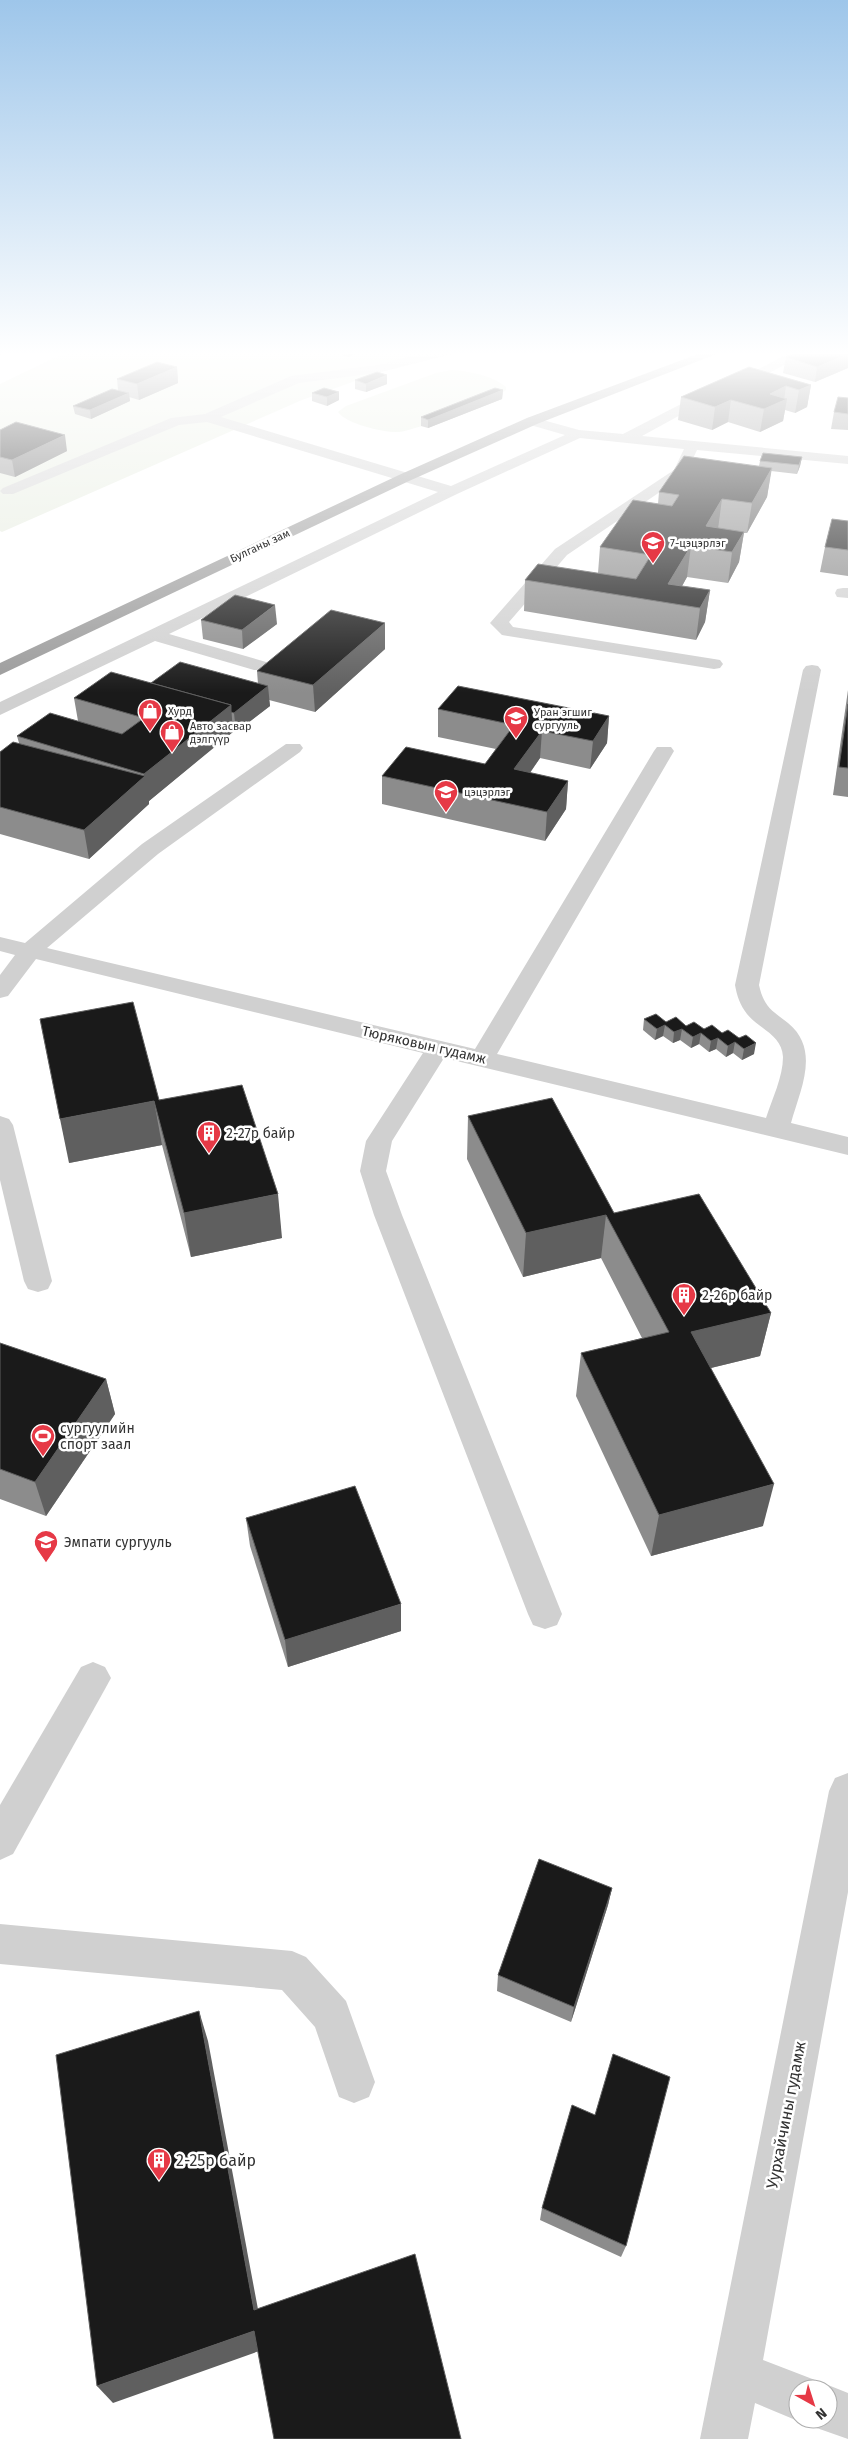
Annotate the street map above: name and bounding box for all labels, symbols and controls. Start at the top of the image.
street label: Булганы зам [228,526,292,566]
school or university icon: 7-цэцэрлэг [640,530,666,564]
place label: 7-цэцэрлэг [670,537,726,550]
shop icon: Хурд [137,698,163,732]
place label: Хурд [168,705,192,718]
school or university icon: Уран эгшиг сургууль [503,705,529,739]
place label: Уран эгшиг сургууль [534,706,592,732]
shop icon: Авто засвар дэлгүүр [159,719,185,753]
place label: Авто засвар дэлгүүр [190,720,252,746]
school or university icon: цэцэрлэг [433,779,459,813]
place label: цэцэрлэг [464,786,511,799]
street label: Тюряковын гудамж [360,1022,488,1068]
building icon: 2-27р байр [196,1120,222,1154]
place label: 2-27р байр [226,1125,295,1142]
building icon: 2-26р байр [671,1282,697,1316]
place label: 2-26р байр [702,1287,772,1304]
place label: сургуулийн спорт заал [60,1420,135,1453]
sports icon: сургуулийн спорт заал [30,1423,56,1457]
school or university icon: Эмпати сургууль [33,1529,59,1563]
place label: Эмпати сургууль [64,1534,172,1551]
street label: Уурхайчины гудамж [762,2039,810,2190]
building icon: 2-25р байр [146,2147,172,2181]
place label: 2-25р байр [176,2151,256,2170]
north arrow [788,2379,838,2429]
text: N [812,2404,830,2423]

